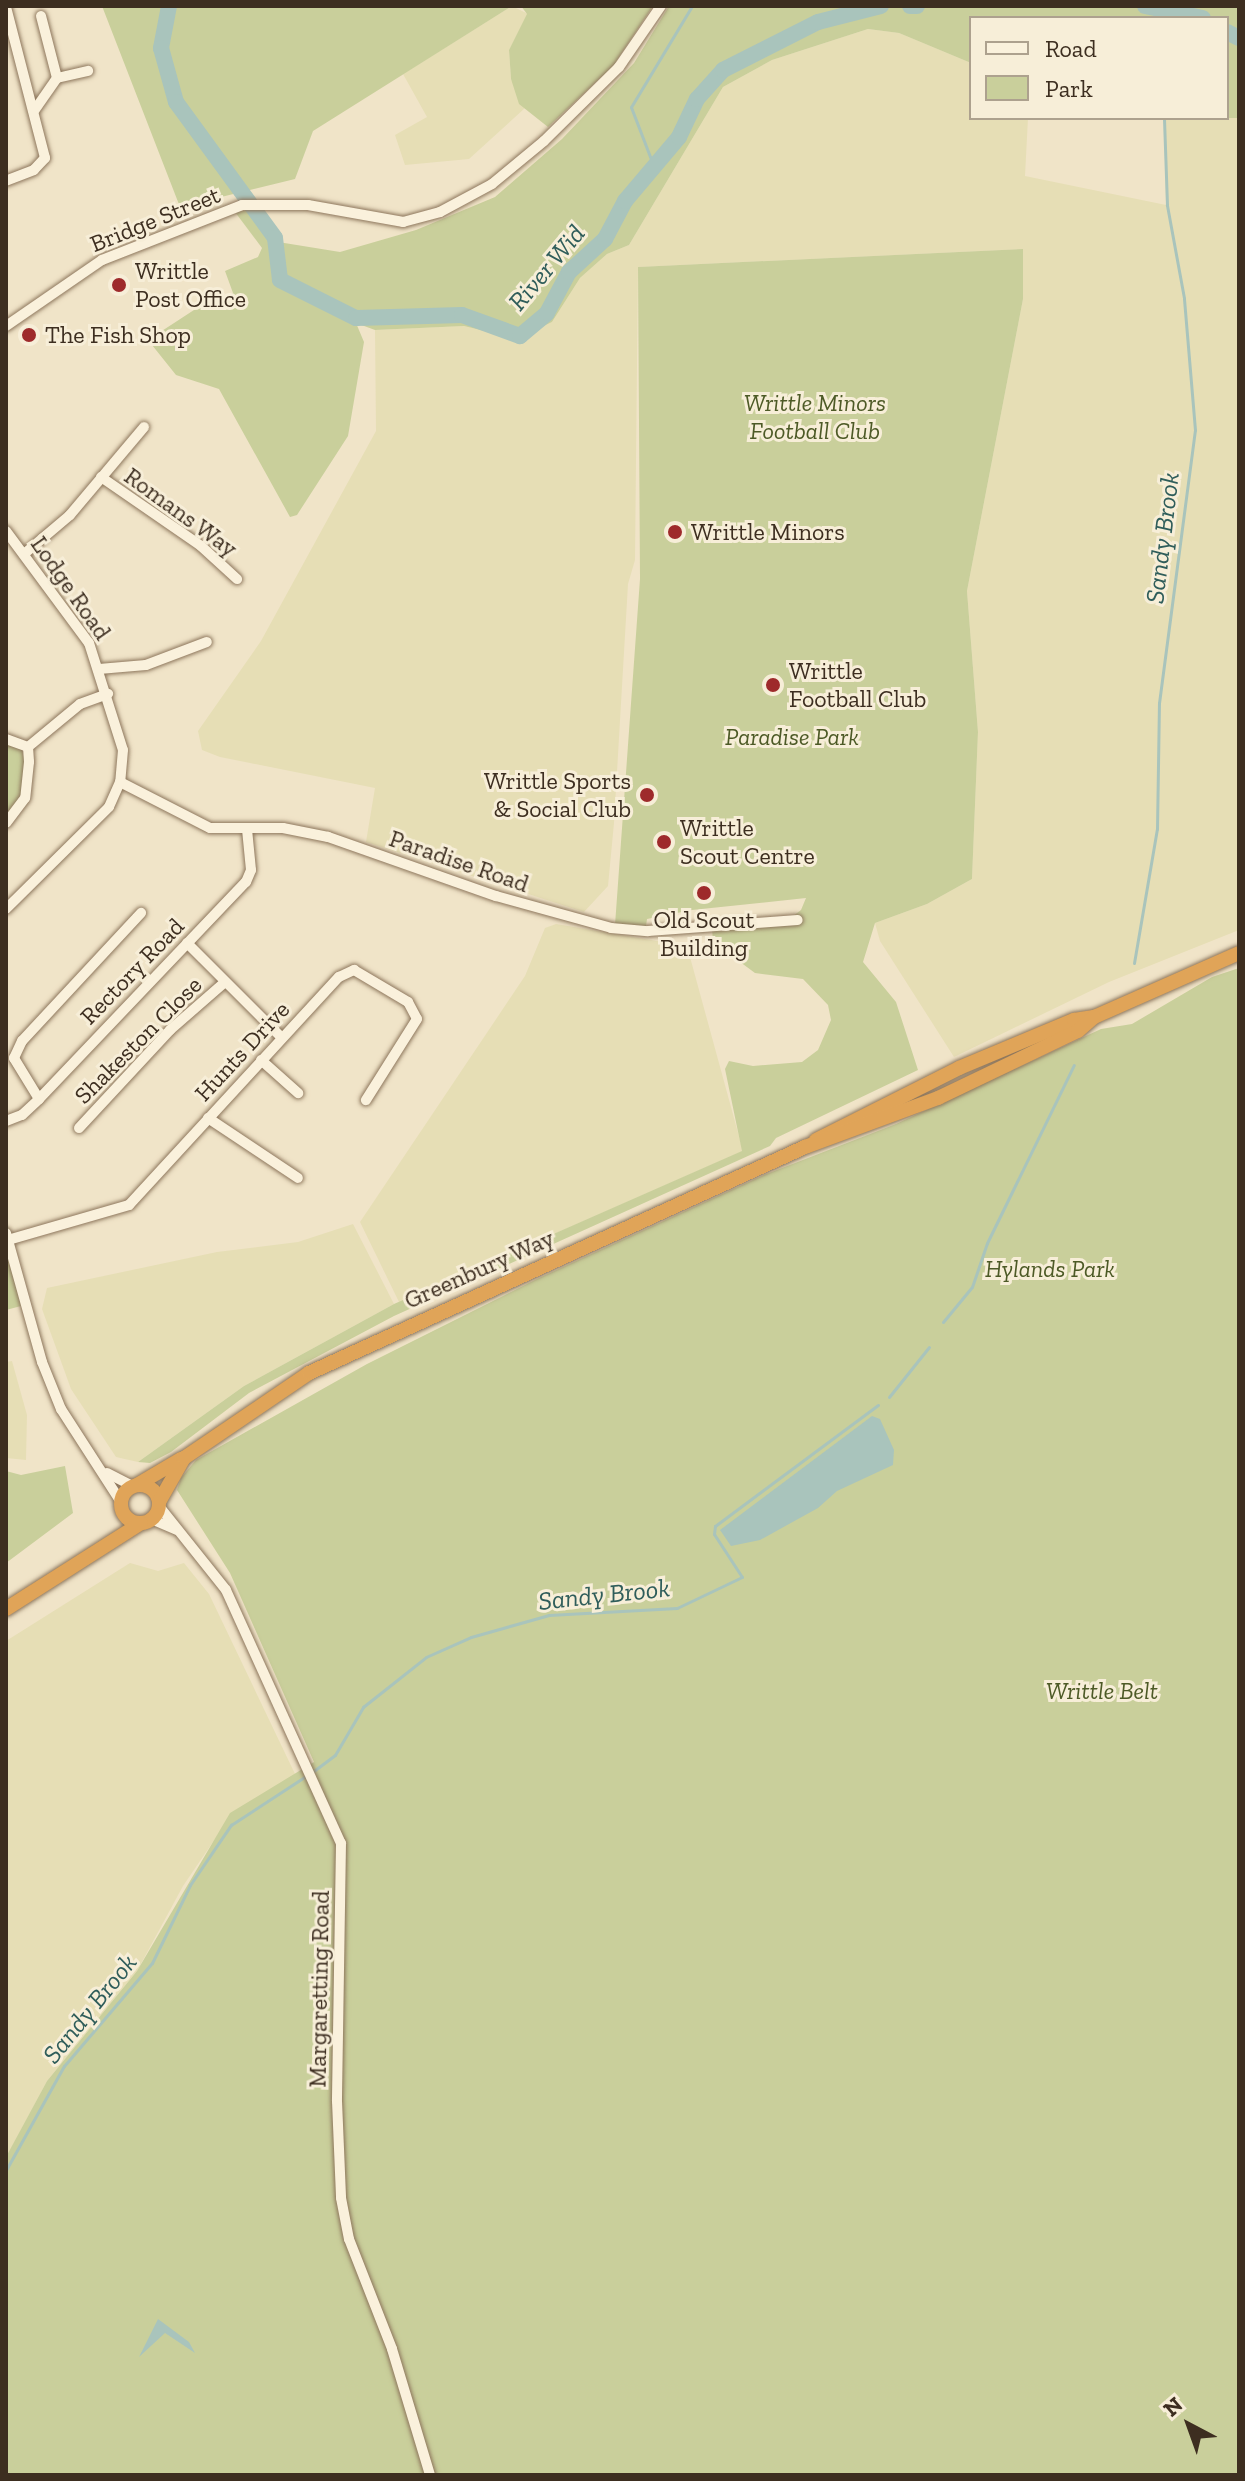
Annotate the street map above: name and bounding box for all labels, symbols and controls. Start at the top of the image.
legend [969,16,1229,120]
text: Road [1045,34,1097,63]
text: Park [1045,74,1093,103]
street label: Bridge Street [86,180,224,258]
water label: River Wid [502,218,592,318]
place label: Writtle Post Office [135,257,246,313]
marker: Writtle Post Office [110,276,128,294]
place label: The Fish Shop [45,321,191,349]
marker: The Fish Shop [20,326,38,344]
park label: Writtle Minors Football Club [744,389,886,445]
street label: Romans Way [119,461,243,563]
water label: Sandy Brook [1139,471,1187,605]
place label: Writtle Minors [691,518,845,546]
marker: Writtle Minors [666,523,684,541]
street label: Lodge Road [25,531,117,645]
place label: Writtle Football Club [789,657,926,713]
marker: Writtle Football Club [764,676,782,694]
park label: Paradise Park [725,723,859,751]
place label: Writtle Sports & Social Club [484,767,631,823]
marker: Writtle Sports & Social Club [638,786,656,804]
place label: Writtle Scout Centre [680,814,815,870]
street label: Paradise Road [385,824,533,898]
marker: Writtle Scout Centre [655,833,673,851]
marker: Old Scout Building [695,884,713,902]
place label: Old Scout Building [654,906,754,962]
street label: Rectory Road [74,912,190,1030]
street label: Shakeston Close [68,970,208,1110]
street label: Hunts Drive [188,995,296,1107]
street label: Greenbury Way [399,1223,559,1315]
park label: Hylands Park [985,1255,1115,1283]
water label: Sandy Brook [537,1573,671,1617]
park label: Writtle Belt [1046,1677,1158,1705]
street label: Margaretting Road [303,1890,335,2088]
water label: Sandy Brook [36,1948,144,2070]
north arrow [1149,2385,1229,2465]
text: N [1158,2391,1188,2422]

